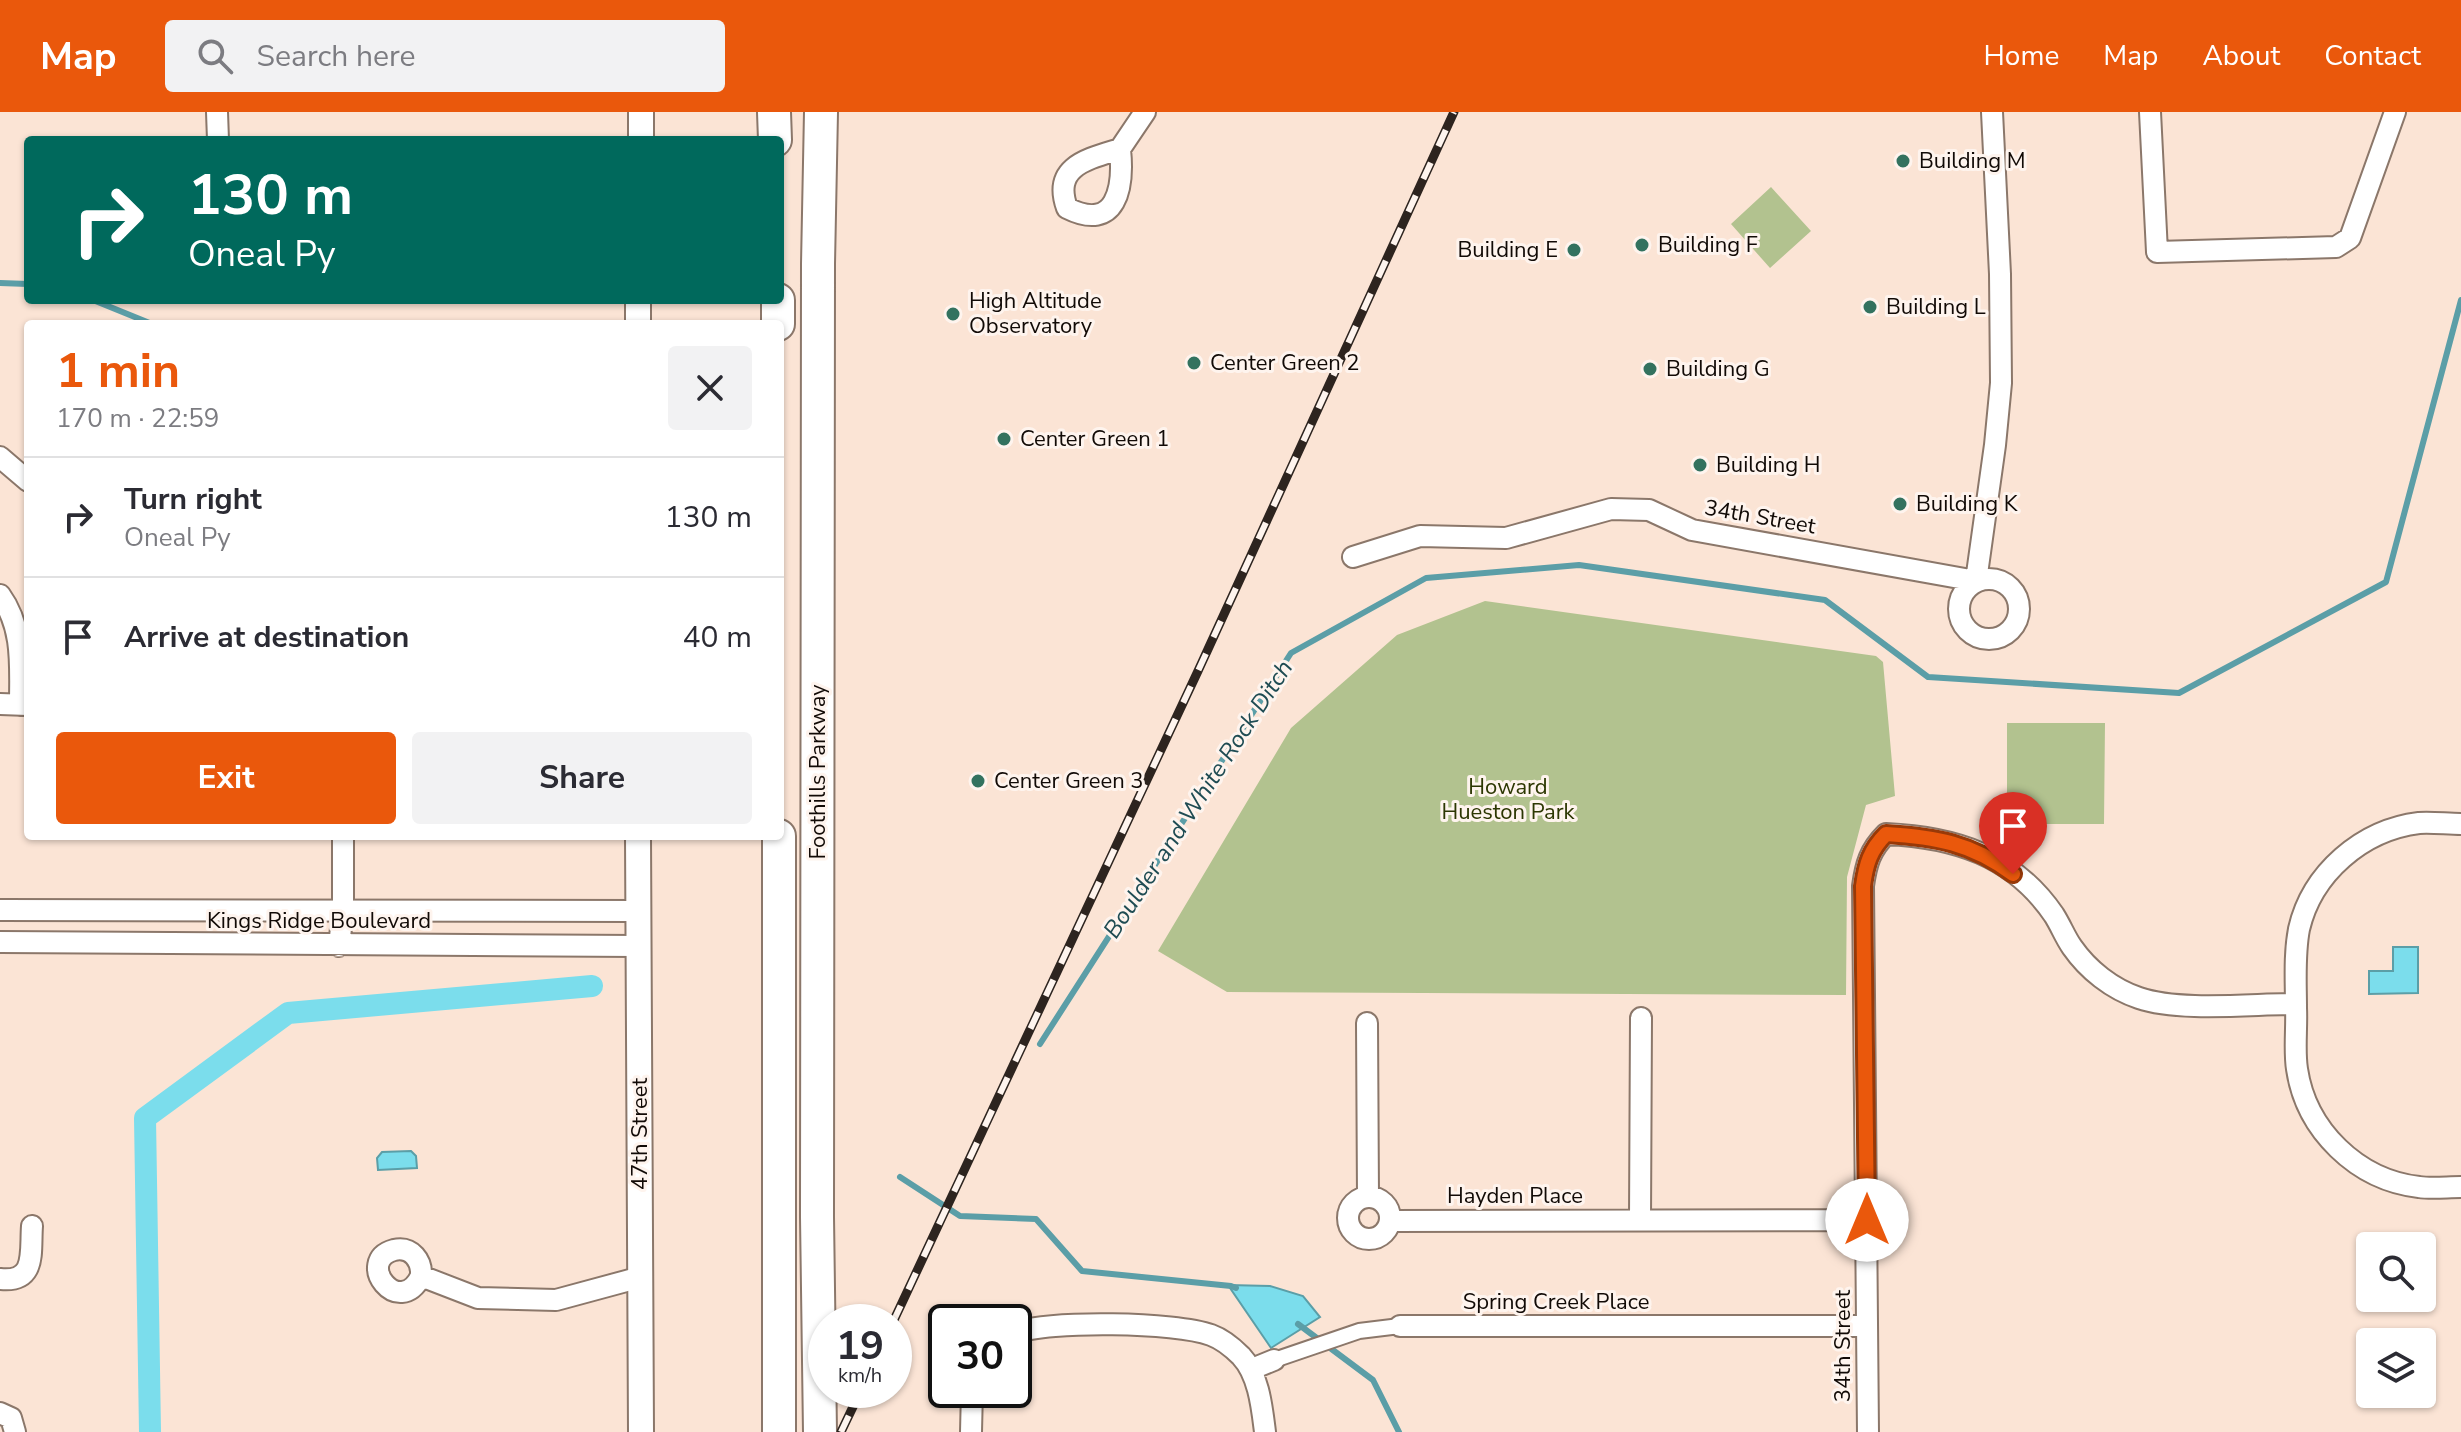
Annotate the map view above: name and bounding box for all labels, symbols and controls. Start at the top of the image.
search box [165,20,725,92]
text: Map [40,31,117,82]
icon: search [193,34,237,78]
text: Search here [257,36,416,77]
text: Home [1984,37,2059,75]
text: Map [2103,37,2158,75]
text: About [2202,37,2280,75]
text: Contact [2324,37,2421,75]
place label: Building M [1919,146,2026,176]
marker: Building M [1894,152,1912,170]
text: 130 m [188,157,353,234]
icon: right [56,168,160,272]
text: Oneal Py [188,230,335,279]
place label: Building F [1658,230,1758,260]
place label: Building E [1457,235,1558,265]
marker: Building F [1633,236,1651,254]
marker: Building E [1565,241,1583,259]
place label: High Altitude Observatory [969,286,1102,341]
place label: Building L [1886,292,1986,322]
marker: Building L [1861,298,1879,316]
marker: High Altitude Observatory [944,305,962,323]
text: 1 min [56,338,180,404]
button: close [668,346,752,430]
place label: Center Green 2 [1210,348,1360,378]
marker: Center Green 2 [1185,354,1203,372]
place label: Building G [1666,354,1770,384]
marker: Building G [1641,360,1659,378]
text: 170 m · 22:59 [56,401,219,436]
place label: Center Green 1 [1020,424,1170,454]
marker: Center Green 1 [995,430,1013,448]
place label: Building H [1716,450,1820,480]
marker: Building H [1691,456,1709,474]
text: Turn right [124,479,262,520]
place label: Building K [1916,489,2019,519]
street label: 34th Street [1702,492,1818,542]
icon: right [56,495,100,539]
marker: Building K [1891,495,1909,513]
text: 130 m [665,497,752,538]
text: Oneal Py [124,520,231,555]
icon: arrive [56,615,100,659]
text: Arrive at destination [124,617,409,658]
text: 40 m [683,617,752,658]
water label: Boulder and White Rock Ditch [1096,654,1300,944]
street label: Foothills Parkway [803,684,833,860]
button: Exit [56,732,396,824]
button: Share [412,732,752,824]
place label: Center Green 3 [994,766,1144,796]
marker: Center Green 3 [969,772,987,790]
park label: Howard Hueston Park [1441,772,1576,827]
pin [1979,792,2047,874]
icon: arrive [1991,804,2035,848]
street label: Kings Ridge Boulevard [207,906,431,936]
street label: 47th Street [625,1078,655,1190]
position arrow [1825,1178,1909,1262]
street label: Hayden Place [1447,1181,1583,1211]
map controls [2356,1232,2436,1408]
button: search [2356,1232,2436,1312]
street label: Spring Creek Place [1463,1287,1649,1317]
street label: 34th Street [1828,1290,1858,1402]
speed limit sign: 30 [928,1304,1032,1408]
text: 19 [836,1319,884,1373]
button: layers [2356,1328,2436,1408]
text: km/h [838,1362,882,1389]

